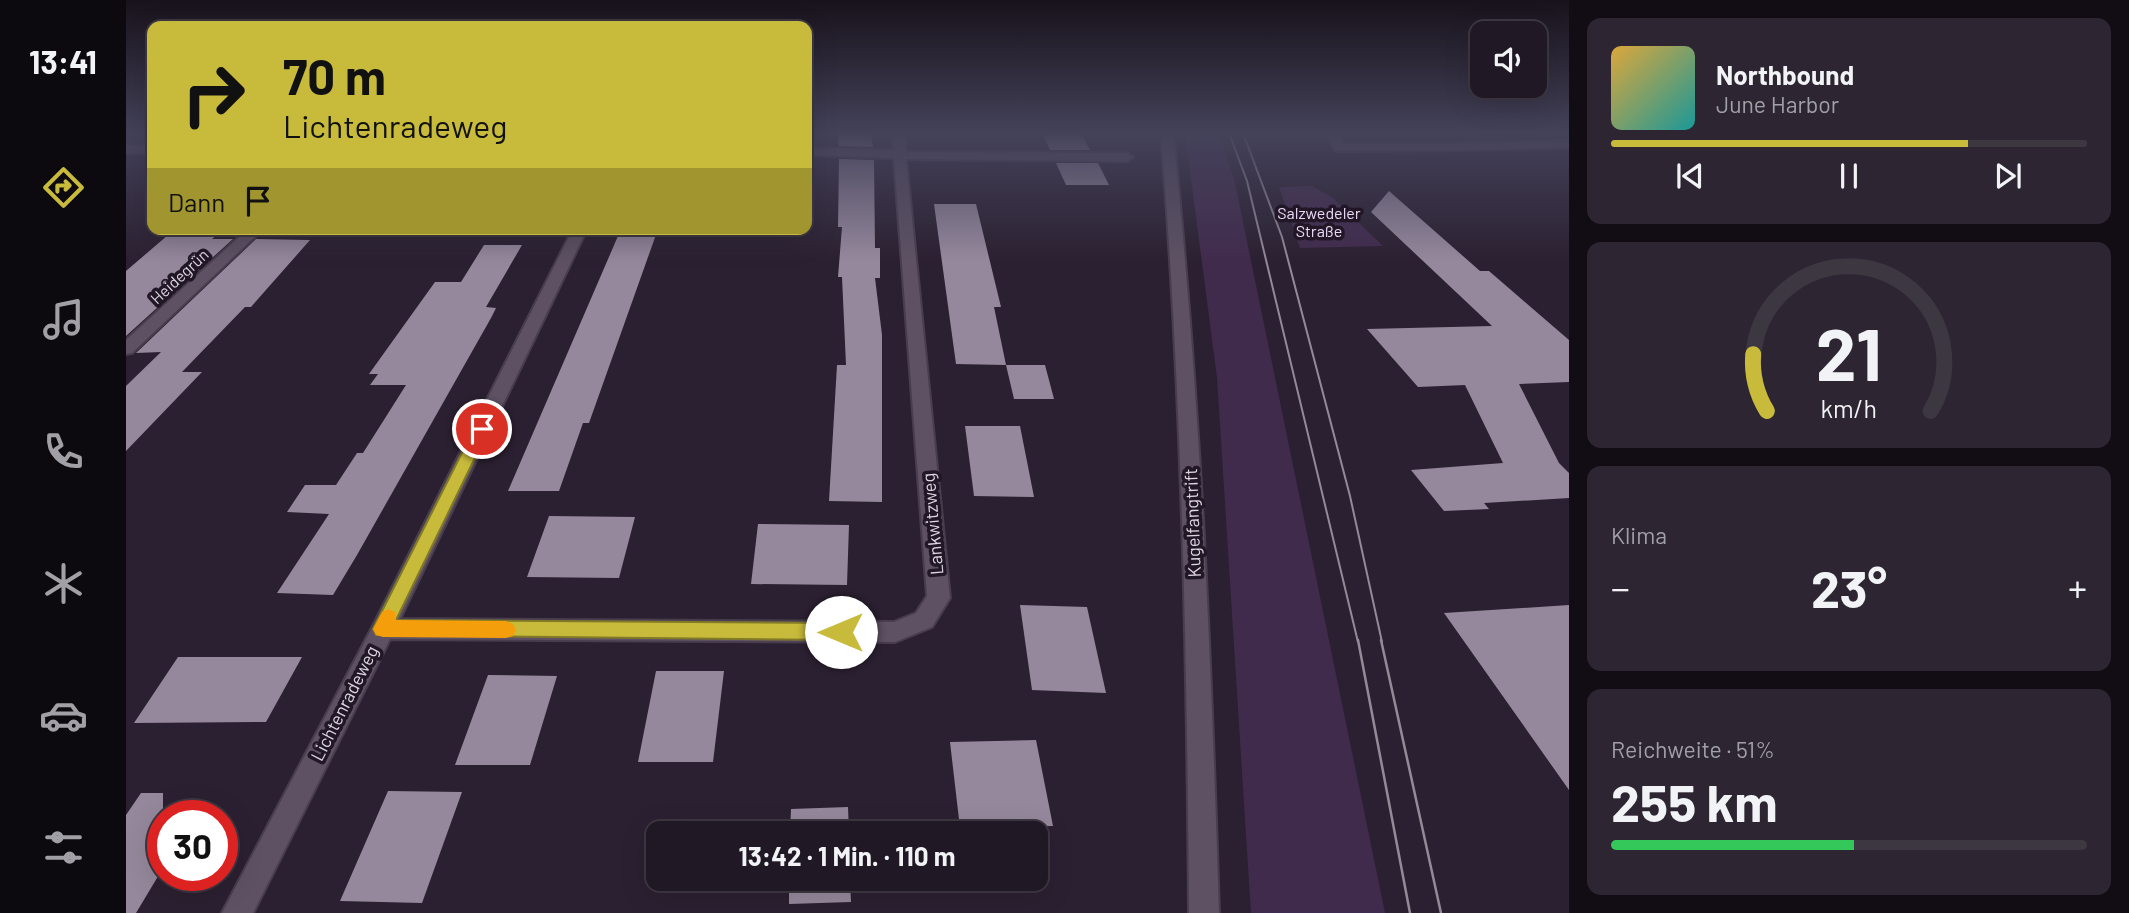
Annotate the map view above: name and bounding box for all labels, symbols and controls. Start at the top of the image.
map controls [1470,21,1547,98]
button: sound [1470,21,1547,98]
text: 13:41 [29,42,97,80]
text: 70 m [283,46,386,105]
icon: right [168,49,259,140]
text: Northbound [1716,59,1854,90]
text: June Harbor [1716,90,1839,118]
text: Lichtenradeweg [283,106,507,144]
icon: previous [1671,157,1709,195]
icon: pause [1830,157,1868,195]
icon: next [1989,157,2027,195]
icon: directions [39,163,88,212]
icon: arrive [239,182,277,220]
text: Dann [168,186,225,217]
park label: Salzwedeler Straße [1277,203,1361,240]
street label: Heidegrün [146,245,212,307]
icon: music [39,295,88,344]
text: 21 [1816,308,1882,396]
text: km/h [1821,392,1877,422]
pin [452,399,512,459]
icon: arrive [463,410,501,448]
icon: phone [39,427,88,476]
street label: Kugelfangtrift [1179,468,1205,578]
street label: Lankwitzweg [917,472,947,576]
text: Klima [1611,521,1667,549]
text: 23° [1811,556,1887,618]
icon: climate [39,559,88,608]
text: − [1611,564,1630,610]
text: + [2068,564,2087,610]
position arrow [804,595,878,669]
street label: Lichtenradeweg [306,642,382,764]
icon: car [39,691,88,740]
text: Reichweite · 51% [1611,735,1775,763]
text: 255 km [1611,770,1778,832]
speed limit sign: 30 [147,800,238,891]
icon: filters [39,823,88,872]
text: 13:42 · 1 Min. · 110 m [739,840,956,871]

